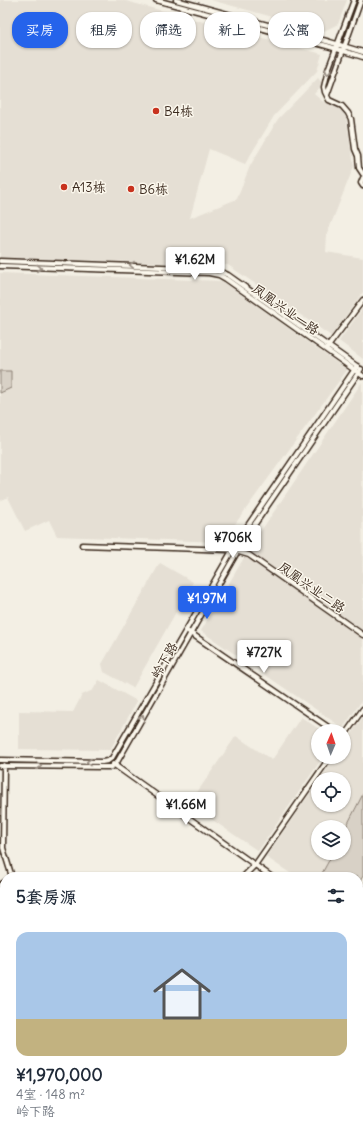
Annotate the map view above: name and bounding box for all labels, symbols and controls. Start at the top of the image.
chip: 买房 [12,12,68,48]
chip: 租房 [76,12,132,48]
chip: 筛选 [140,12,196,48]
chip: 新上 [204,12,260,48]
chip: 公寓 [268,12,324,48]
one-way arrow [324,68,333,75]
place label: B4栋 [164,103,193,120]
marker: B4栋 [151,106,161,116]
place label: A13栋 [72,179,106,196]
place label: B6栋 [139,181,168,198]
marker: A13栋 [59,182,69,192]
marker: B6栋 [126,184,136,194]
pin: ¥1.62M [162,247,228,281]
text: ¥1.62M [175,251,215,268]
one-way arrow [129,261,135,270]
one-way arrow [36,263,42,272]
street label: 凤凰兴业一路 [249,280,323,339]
pin: ¥706K [205,525,261,559]
text: ¥706K [214,529,252,546]
street label: 凤凰兴业二路 [275,558,349,617]
pin: ¥1.97M [174,586,240,620]
text: ¥1.97M [187,590,227,607]
street label: 岭下路 [147,639,182,681]
pin: ¥727K [236,640,292,674]
text: ¥727K [246,644,282,661]
one-way arrow [137,715,144,723]
north arrow [311,724,351,764]
map controls [311,724,351,860]
one-way arrow [86,758,92,766]
one-way arrow [36,762,42,770]
button: locate [311,772,351,812]
pin: ¥1.66M [153,792,219,826]
text: ¥1.66M [165,796,207,813]
button: layers [311,820,351,860]
icon: filters [325,885,347,907]
text: 5套房源 [16,886,77,908]
icon: home [146,958,218,1030]
text: ¥1,970,000 [16,1064,103,1086]
text: 4室 · 148 m² [16,1086,85,1103]
text: 岭下路 [16,1103,55,1120]

